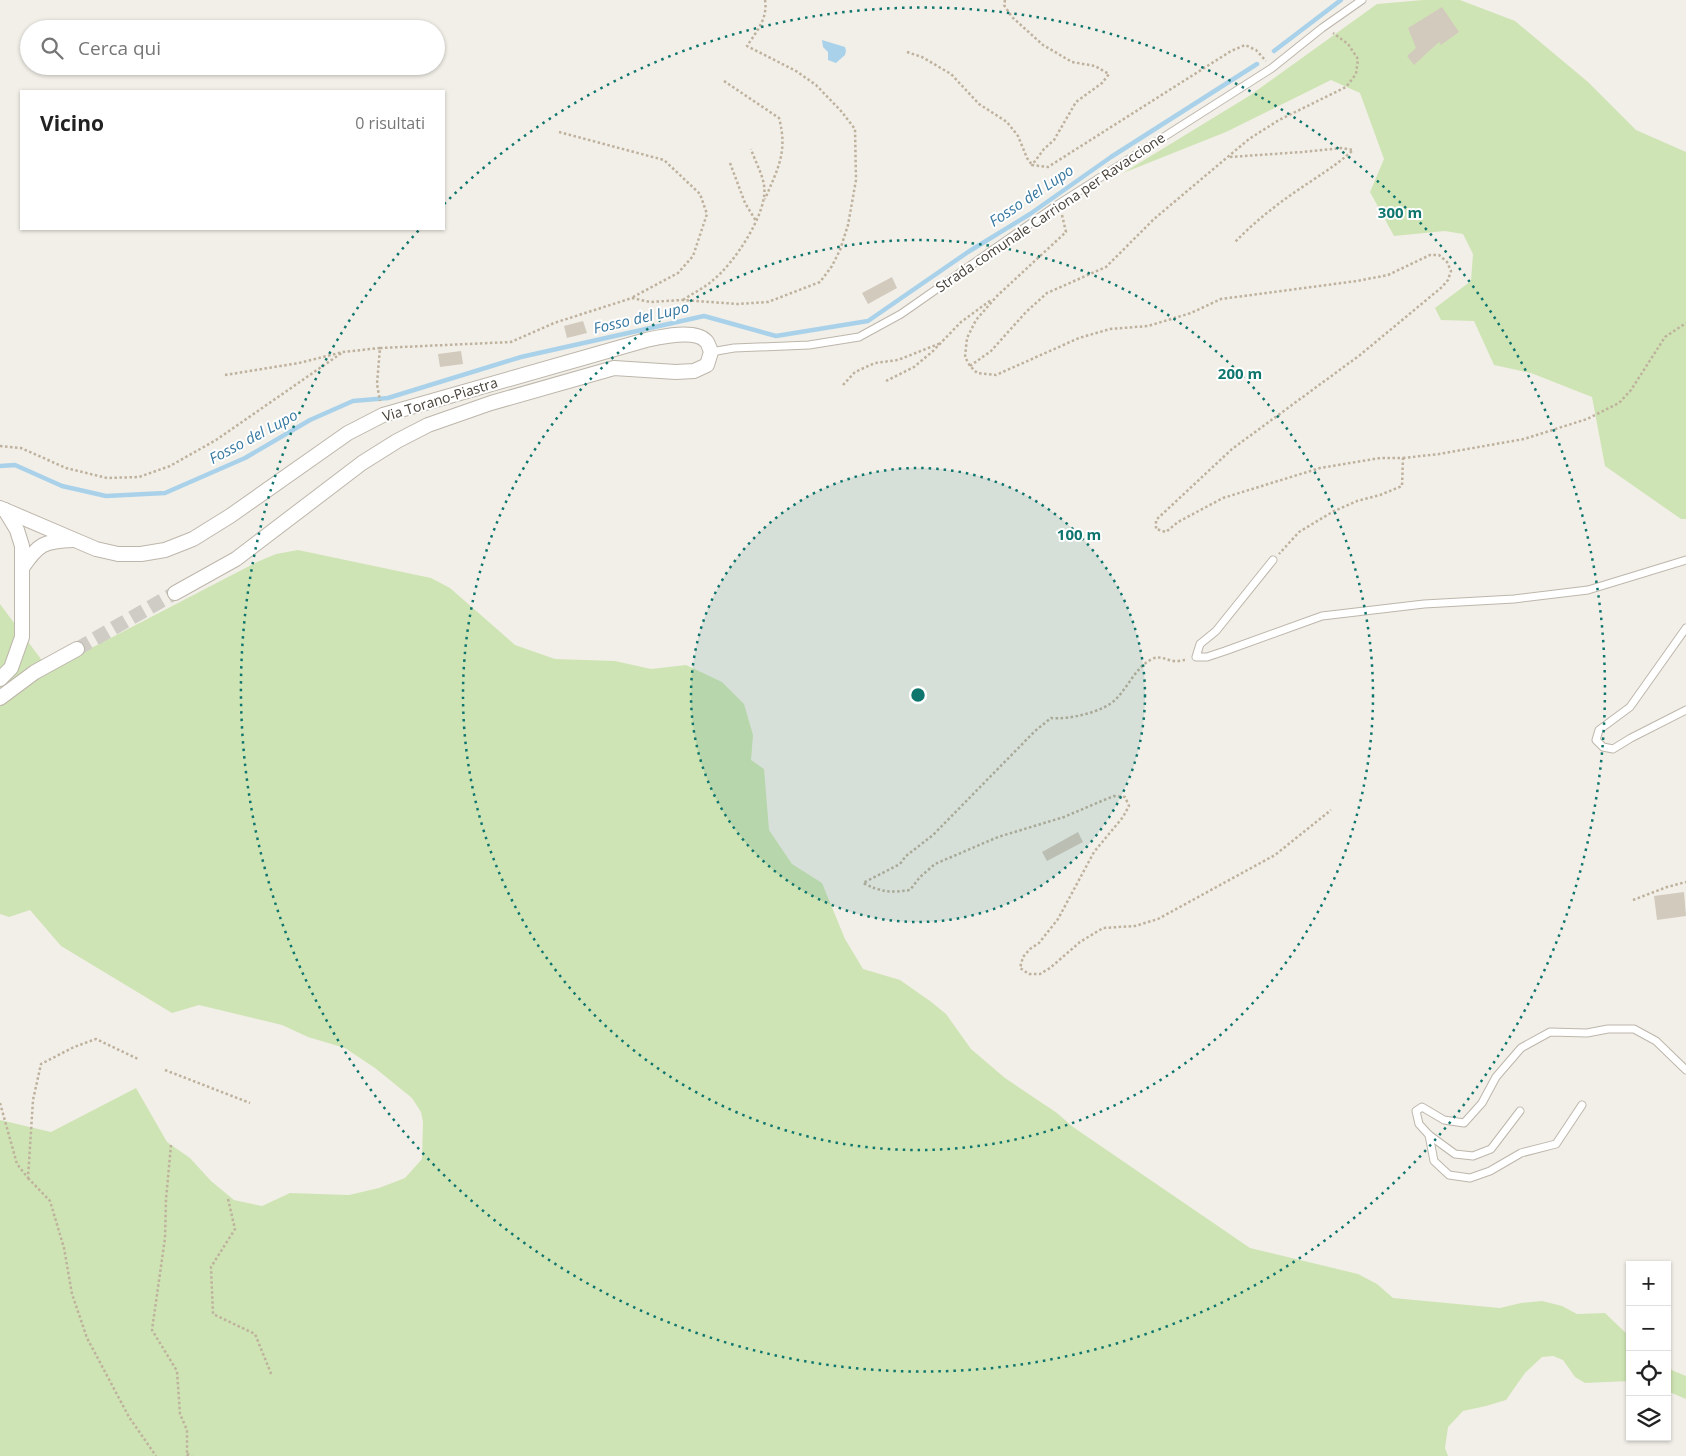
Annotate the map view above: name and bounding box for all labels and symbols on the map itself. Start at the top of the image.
street label: Strada comunale Carriona per Ravaccione [932,128,1169,296]
water label: Fosso del Lupo [985,159,1077,231]
text: 300 m [1378,202,1422,222]
water label: Fosso del Lupo [591,296,691,338]
text: 200 m [1218,363,1262,383]
street label: Via Torano-Piastra [380,372,500,426]
water label: Fosso del Lupo [205,404,301,468]
text: 100 m [1057,524,1101,544]
centre of rings [909,686,927,704]

